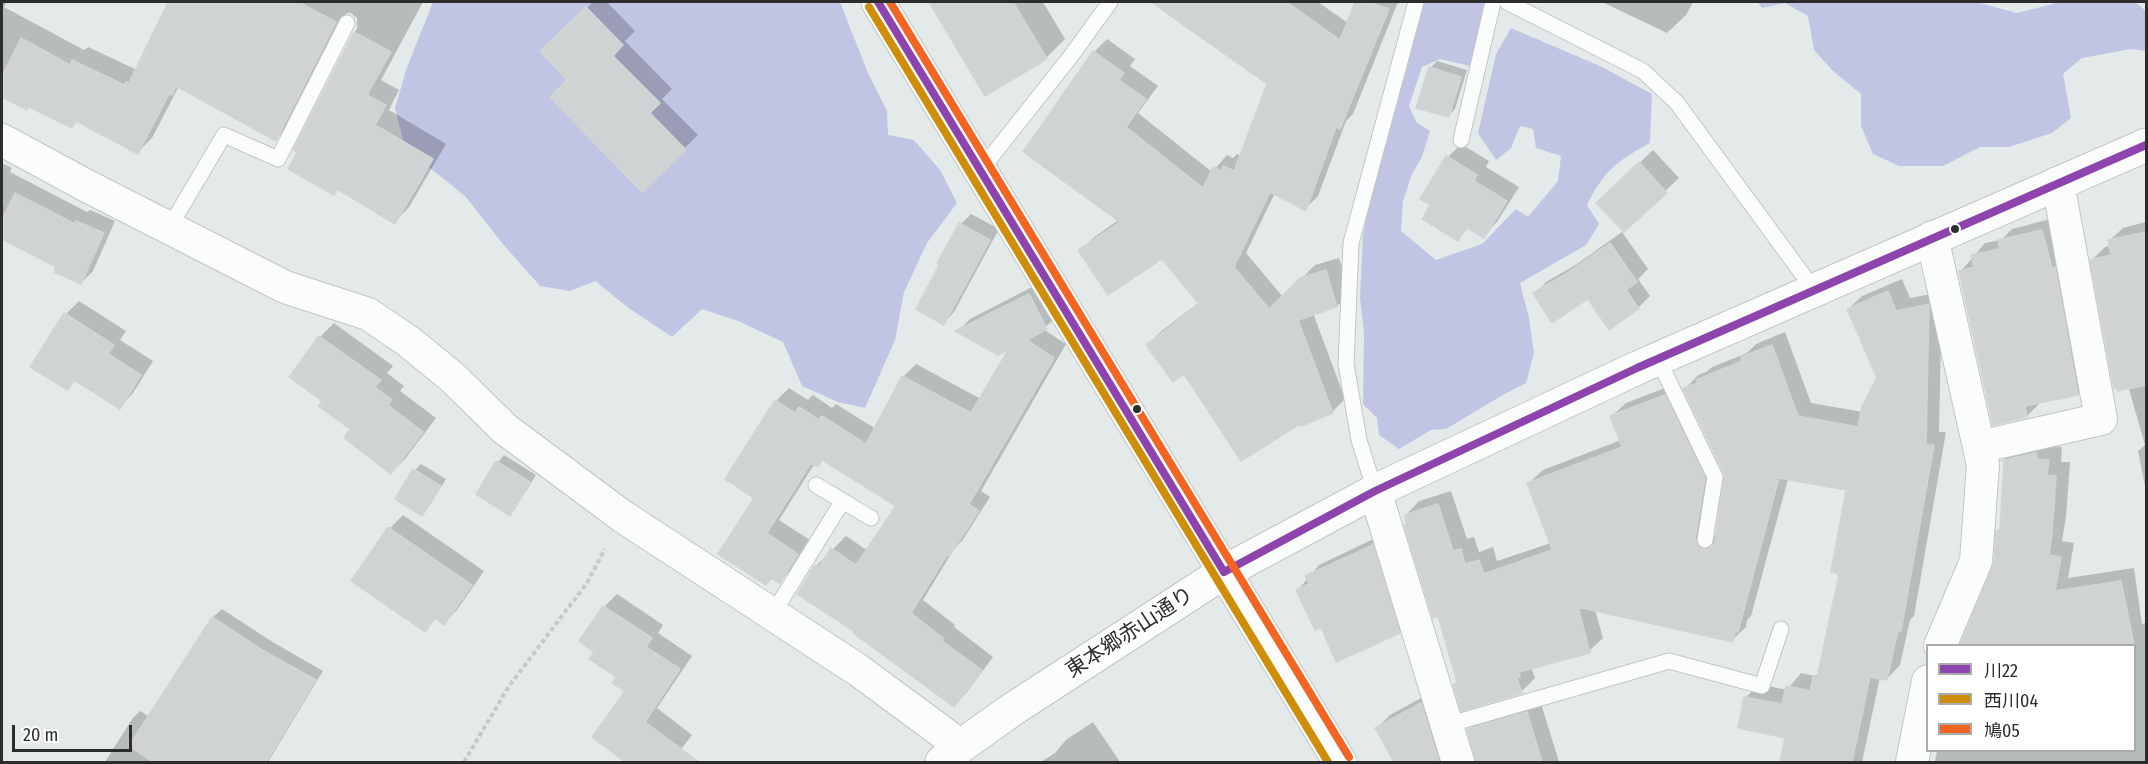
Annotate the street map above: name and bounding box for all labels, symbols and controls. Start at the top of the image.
unlabelled marker [1949,223,1961,235]
unlabelled marker [1131,403,1143,415]
street label: 東本郷赤山通り [1061,582,1199,684]
legend [1926,644,2136,752]
text: 川22 [1984,660,2018,682]
text: 西川04 [1984,690,2038,712]
scale bar [15,713,135,751]
text: 鳩05 [1984,720,2020,742]
text: 20 m [23,724,58,746]

